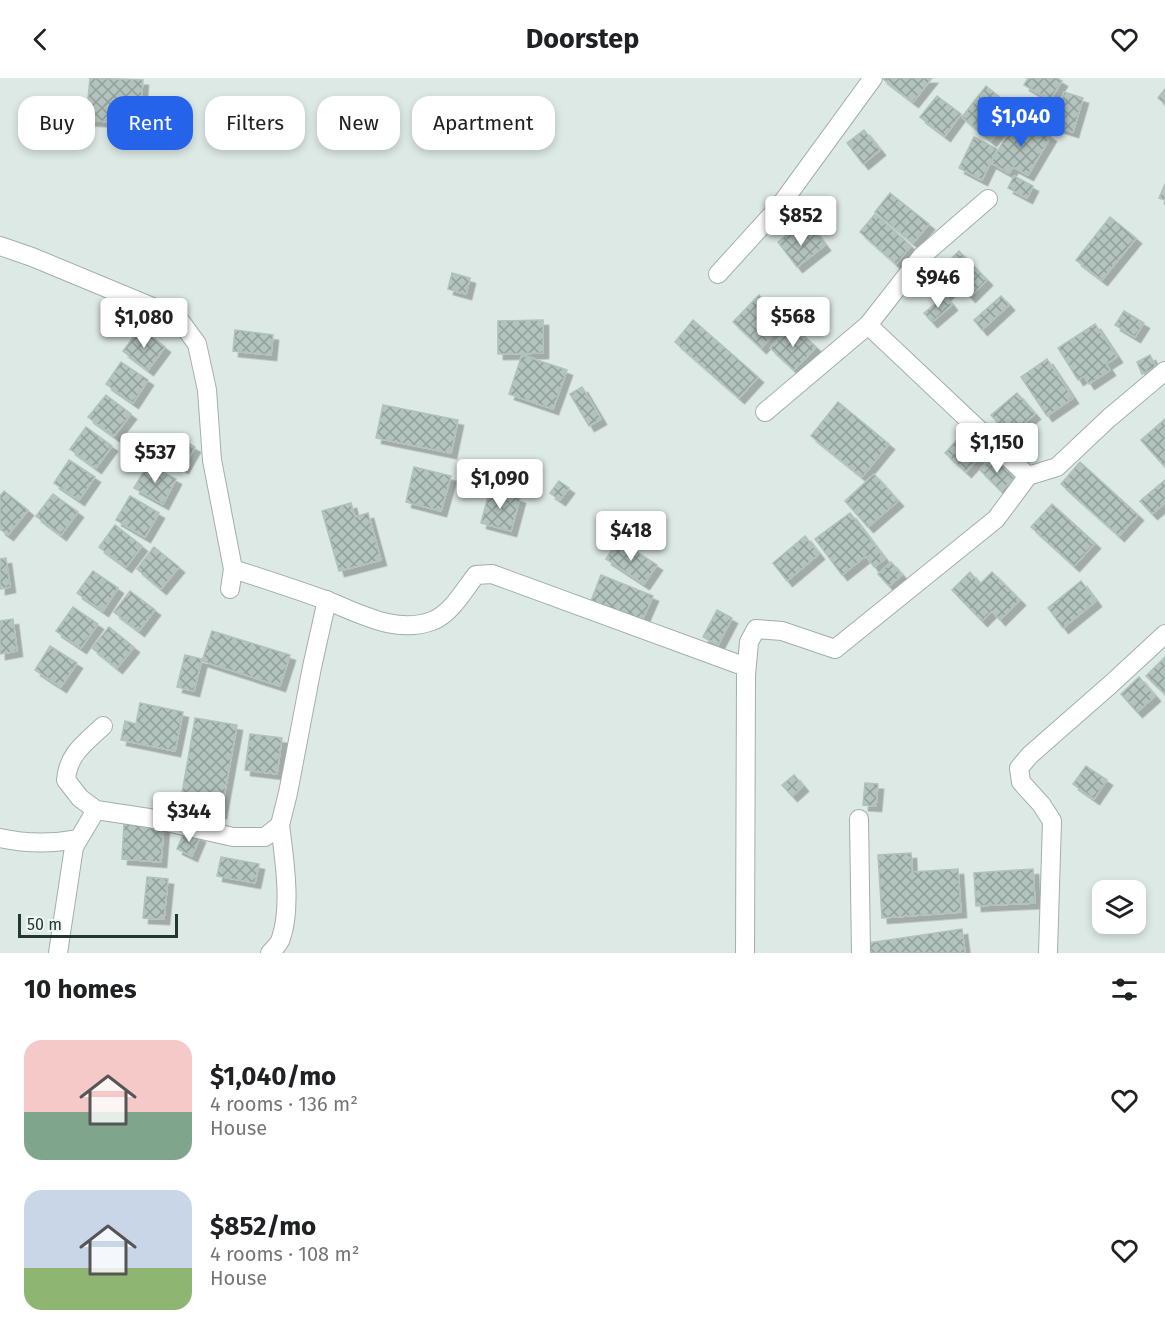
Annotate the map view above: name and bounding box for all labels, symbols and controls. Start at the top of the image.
icon: back [24,23,57,56]
text: Doorstep [526,23,639,55]
icon: heart [1108,23,1141,56]
chip: Buy [18,96,95,150]
chip: Rent [107,96,193,150]
chip: Filters [205,96,305,150]
chip: New [317,96,400,150]
chip: Apartment [412,96,555,150]
pin: $1,040 [972,97,1070,148]
text: $1,040 [992,104,1050,128]
pin: $852 [765,196,837,247]
text: $852 [779,203,823,227]
pin: $946 [902,258,974,309]
text: $946 [916,265,960,289]
pin: $568 [757,297,829,348]
pin: $1,080 [95,298,193,349]
text: $568 [771,304,815,328]
text: $1,080 [114,305,174,329]
pin: $1,150 [948,423,1046,474]
text: $1,150 [970,430,1024,454]
pin: $537 [119,433,191,484]
text: $537 [134,440,176,464]
pin: $1,090 [451,459,549,510]
text: $1,090 [471,466,529,490]
pin: $418 [595,511,667,562]
text: $418 [610,518,652,542]
pin: $344 [153,792,225,843]
text: $344 [167,799,211,823]
map controls [1092,880,1146,934]
button: layers [1092,880,1146,934]
scale bar [18,911,178,938]
text: 50 m [27,915,62,934]
icon: filters [1108,973,1141,1006]
text: 10 homes [24,974,137,1005]
text: $1,040/mo [210,1061,336,1092]
icon: home [72,1064,144,1136]
icon: heart [1108,1084,1141,1117]
text: 4 rooms · 136 m² [210,1092,358,1116]
text: House [210,1116,267,1140]
text: $852/mo [210,1211,316,1242]
icon: home [72,1214,144,1286]
icon: heart [1108,1234,1141,1267]
text: 4 rooms · 108 m² [210,1242,359,1266]
text: House [210,1266,267,1290]

